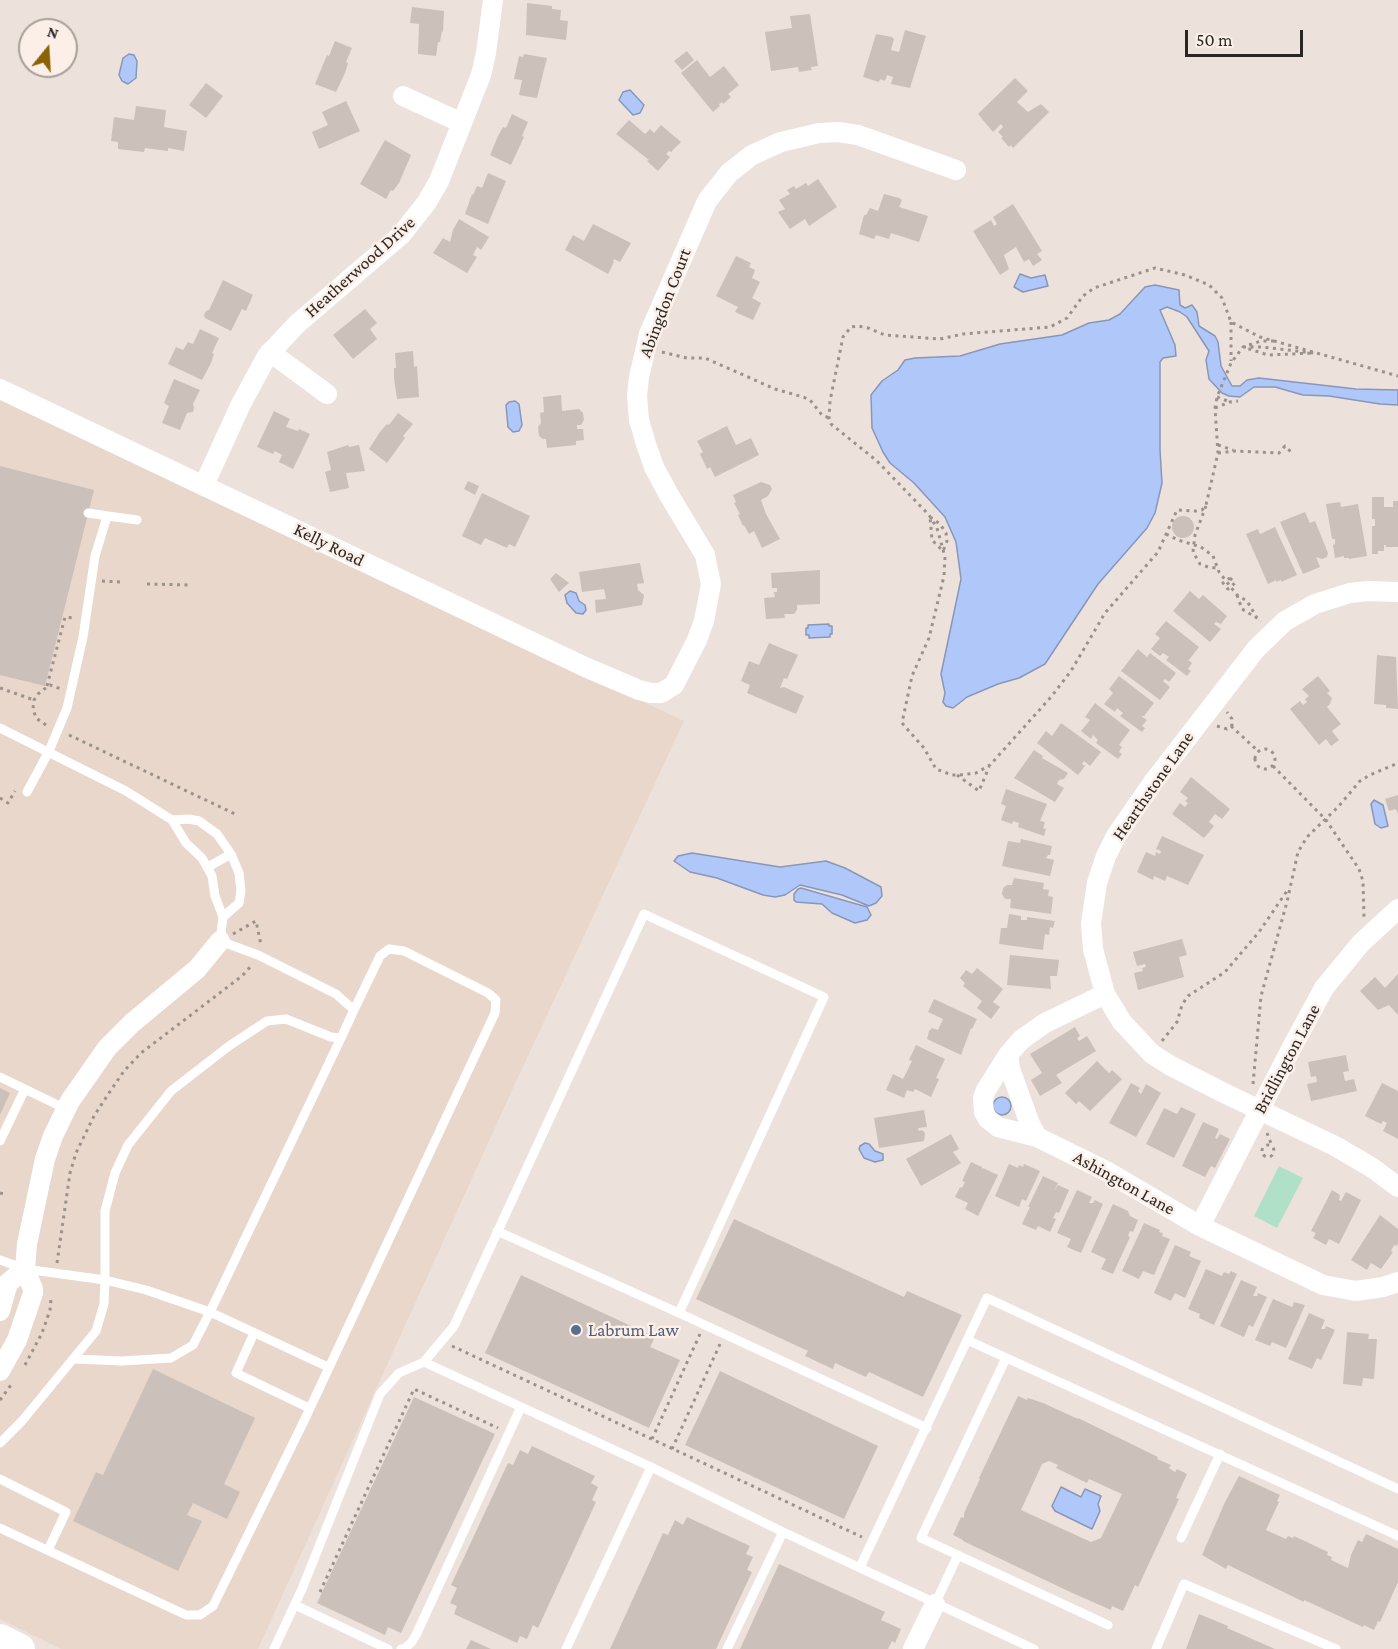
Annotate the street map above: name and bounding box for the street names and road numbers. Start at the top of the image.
street label: Heatherwood Drive [300,212,420,322]
street label: Abingdon Court [634,245,696,361]
street label: Kelly Road [290,519,368,571]
street label: Hearthstone Lane [1108,727,1198,845]
street label: Bridlington Lane [1249,1001,1325,1117]
street label: Ashington Lane [1069,1146,1179,1220]

